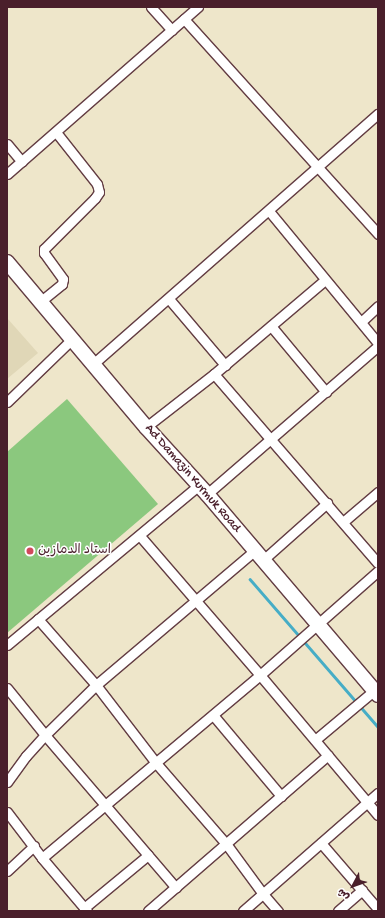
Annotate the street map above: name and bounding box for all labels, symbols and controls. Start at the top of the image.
street label: Ad Damazin Kurmuk Road [141,422,243,536]
place label: استاد الدمازين [38,543,111,559]
marker: استاد الدمازين [25,546,35,556]
north arrow [333,866,373,906]
text: ش [335,885,352,902]

